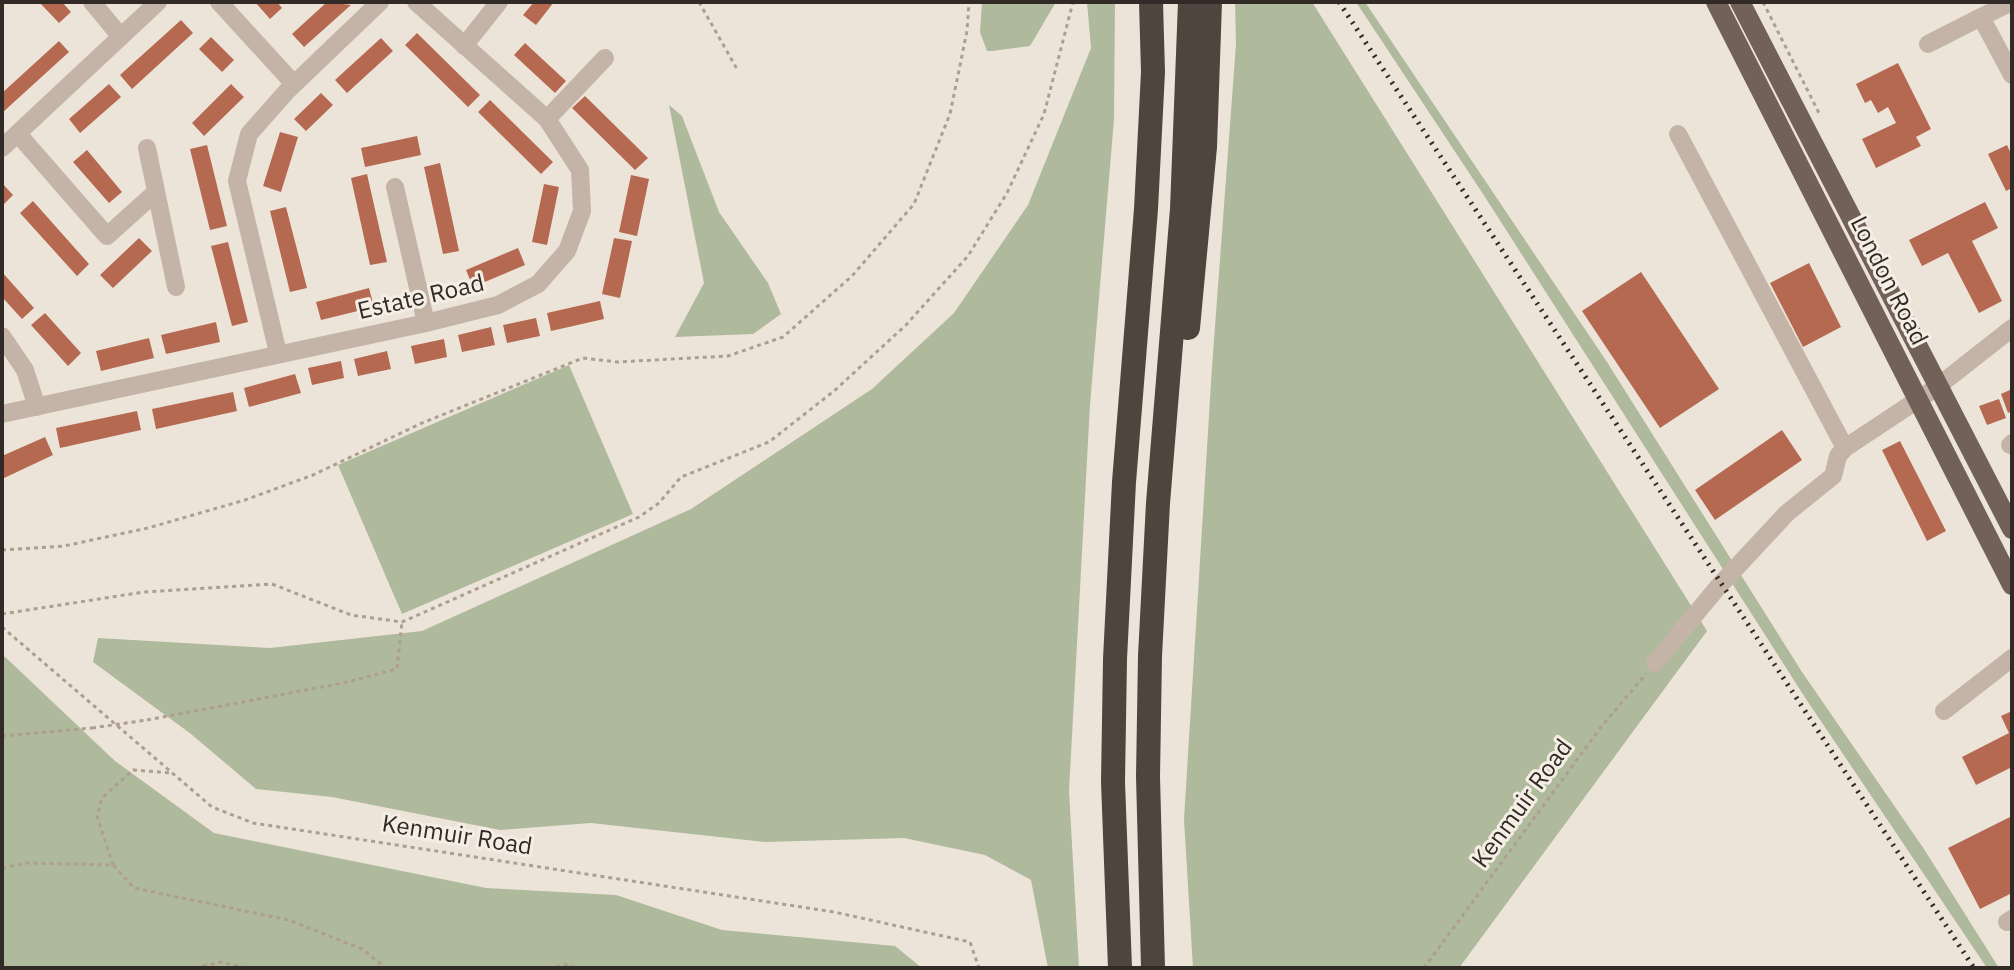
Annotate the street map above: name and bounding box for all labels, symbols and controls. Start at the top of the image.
street label: London Road [1843,212,1933,350]
street label: Estate Road [355,269,487,327]
street label: Kenmuir Road [1467,734,1579,874]
street label: Kenmuir Road [380,810,534,862]

